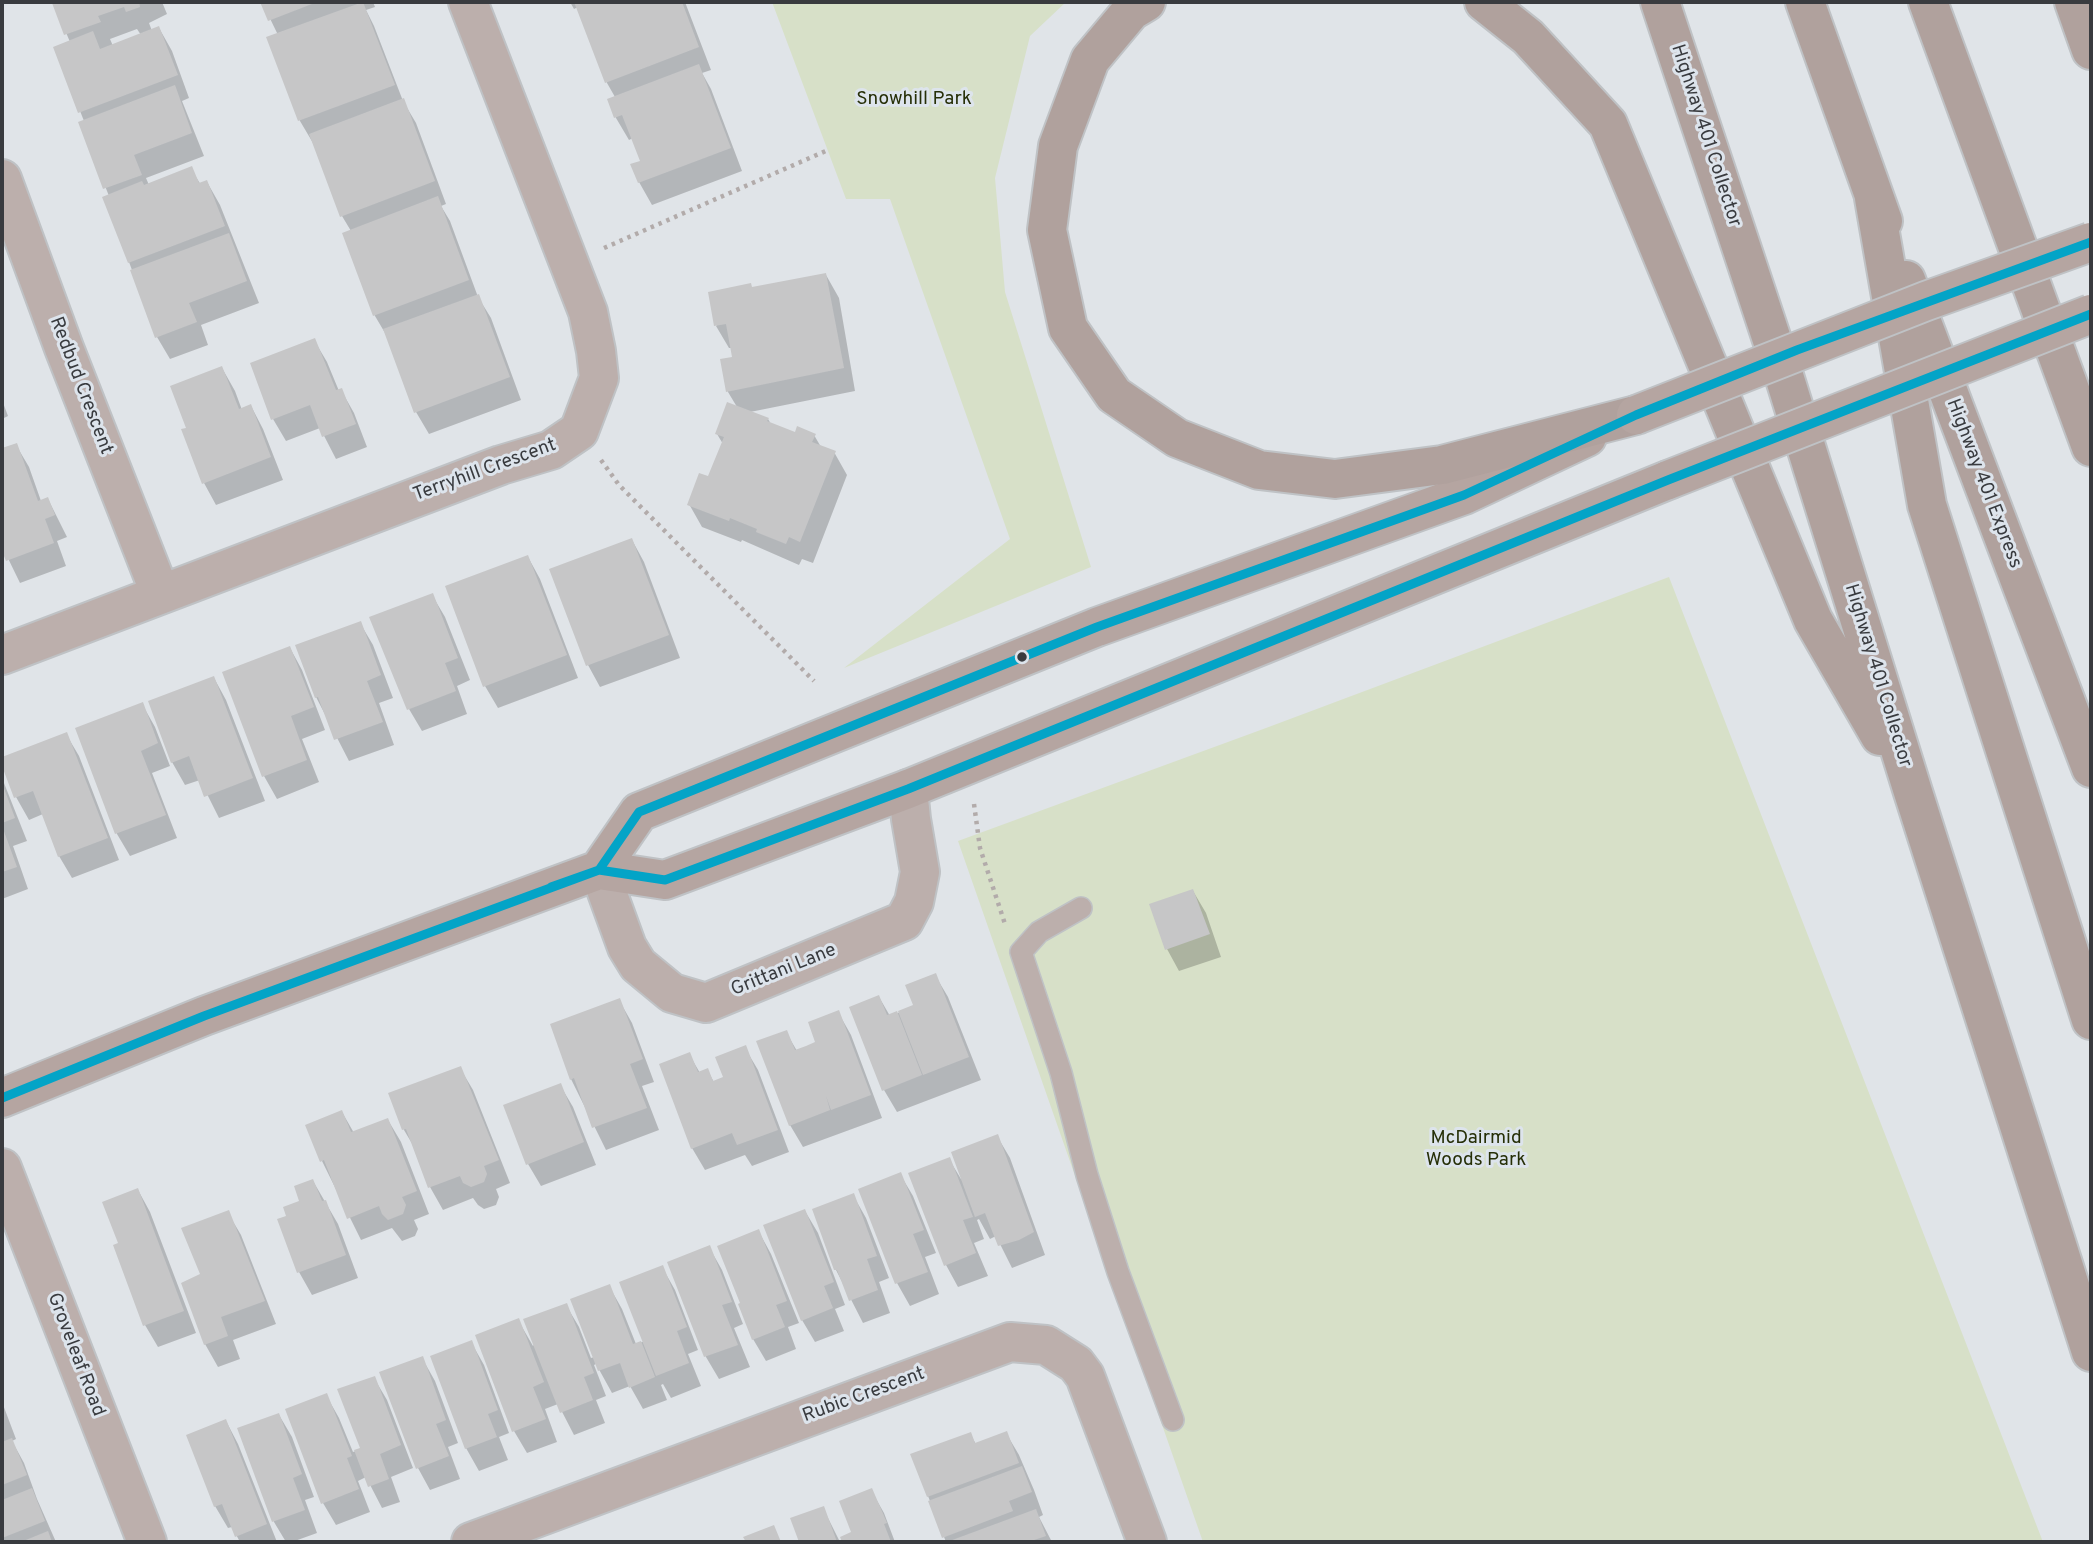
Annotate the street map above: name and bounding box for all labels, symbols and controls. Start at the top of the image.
street label: Highway 401 Collector [1665,42,1745,230]
park label: Snowhill Park [856,89,972,111]
street label: Redbud Crescent [43,314,117,458]
street label: Highway 401 Express [1940,396,2026,572]
street label: Terryhill Crescent [411,435,559,507]
street label: Highway 401 Collector [1838,582,1916,770]
unlabelled marker [1015,650,1029,664]
street label: Grittani Lane [728,940,840,1002]
park label: McDairmid Woods Park [1426,1128,1526,1172]
street label: Groveleaf Road [41,1290,109,1420]
street label: Rubic Crescent [800,1363,928,1429]

